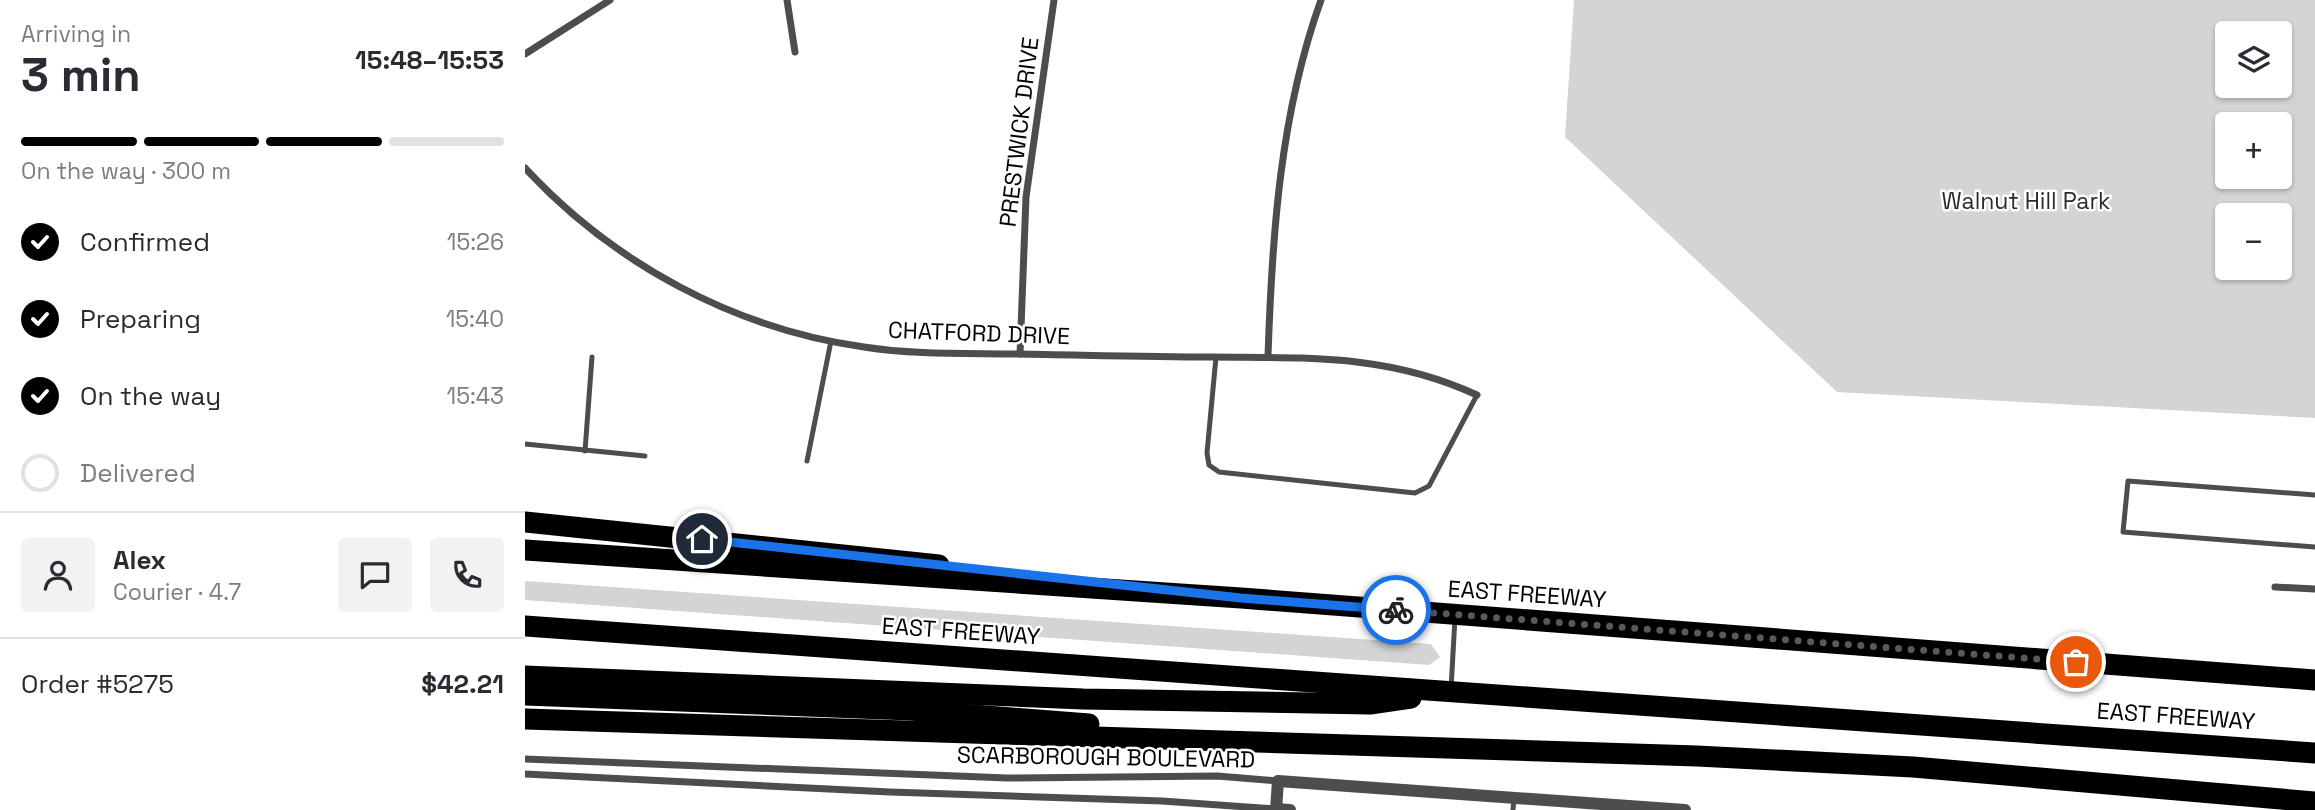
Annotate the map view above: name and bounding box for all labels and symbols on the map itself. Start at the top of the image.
street label: PRESTWICK DRIVE [992,35,1046,229]
park label: Walnut Hill Park [1942,186,2110,216]
street label: CHATFORD DRIVE [888,315,1070,351]
pin [672,509,732,569]
street label: EAST FREEWAY [1447,573,1607,615]
courier [1361,575,1431,645]
street label: EAST FREEWAY [881,610,1041,652]
pin [2046,632,2106,692]
street label: EAST FREEWAY [2096,695,2256,737]
street label: SCARBOROUGH BOULEVARD [957,739,1255,775]

